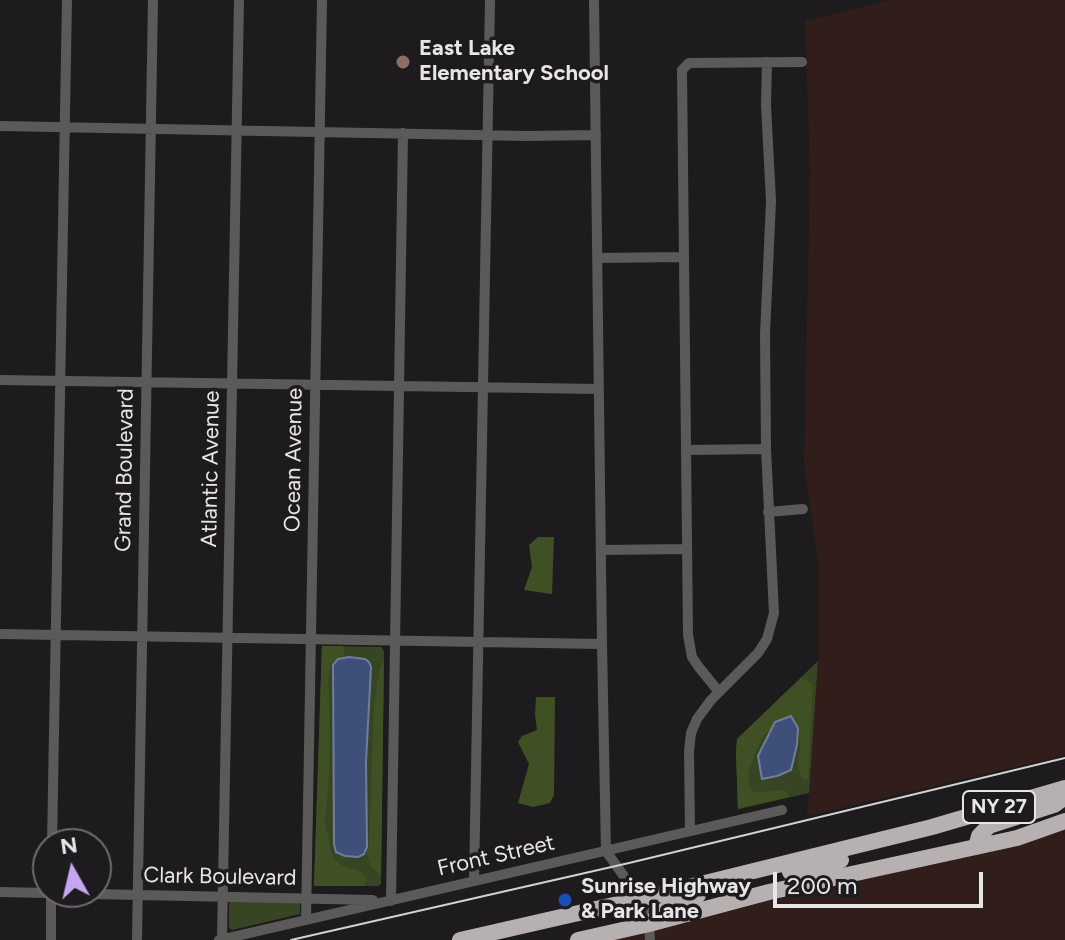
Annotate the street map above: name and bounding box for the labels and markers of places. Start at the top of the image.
place label: East Lake Elementary School [419,36,609,88]
marker: East Lake Elementary School [394,53,412,71]
place label: Sunrise Highway & Park Lane [581,874,751,926]
marker: Sunrise Highway & Park Lane [556,891,574,909]

